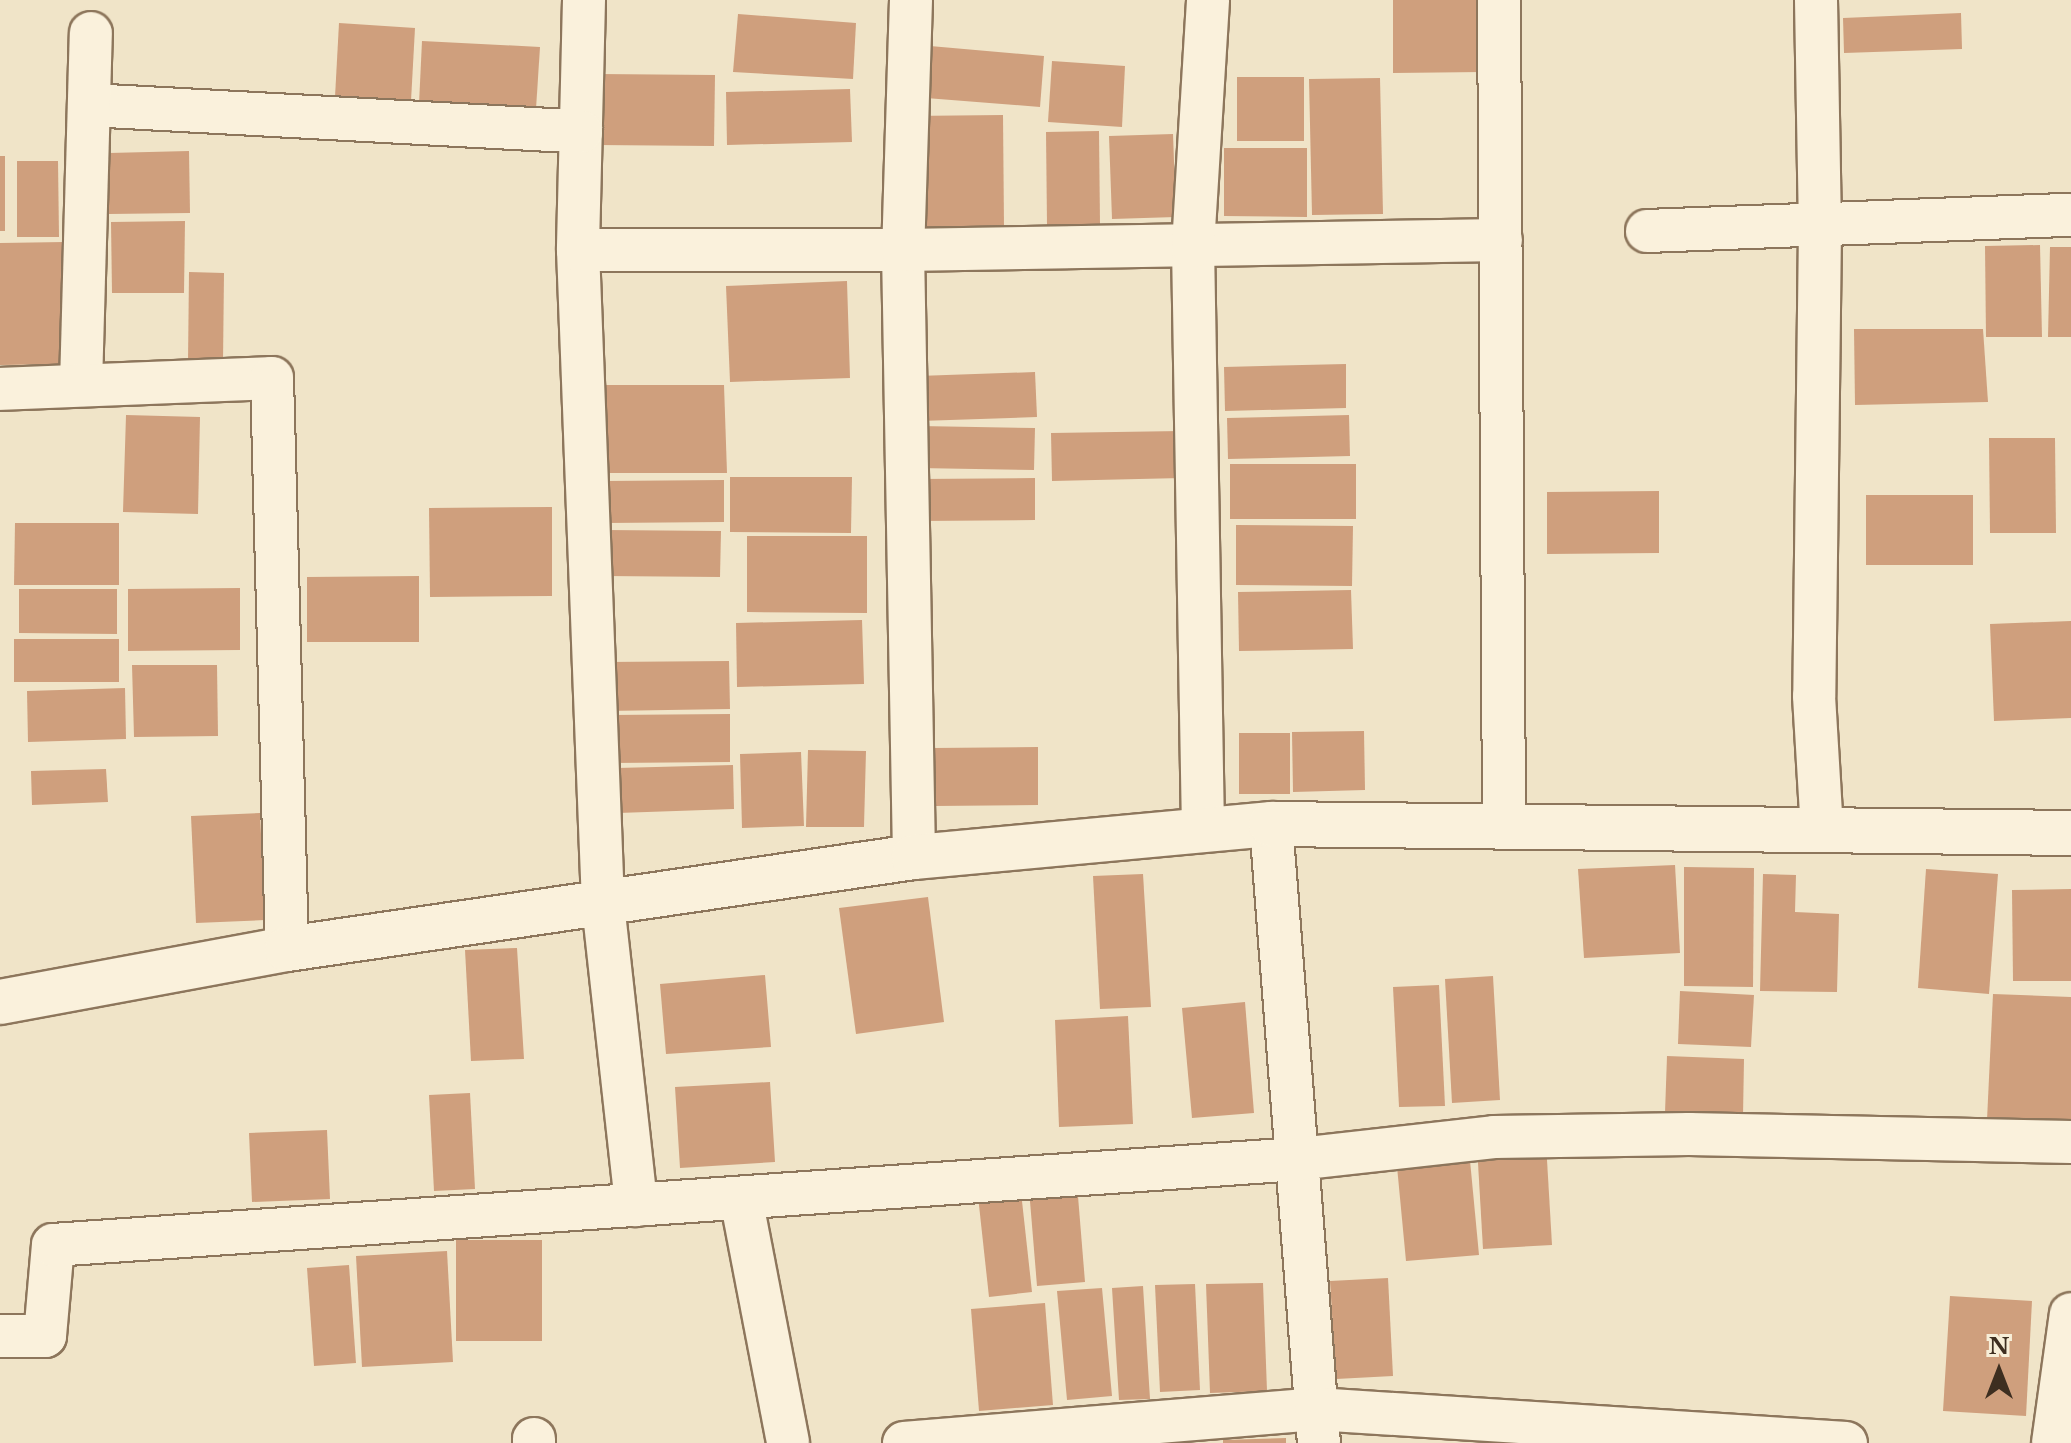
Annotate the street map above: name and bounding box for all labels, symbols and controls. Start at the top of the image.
north arrow [1959,1331,2039,1411]
text: N [1989,1333,2009,1360]

